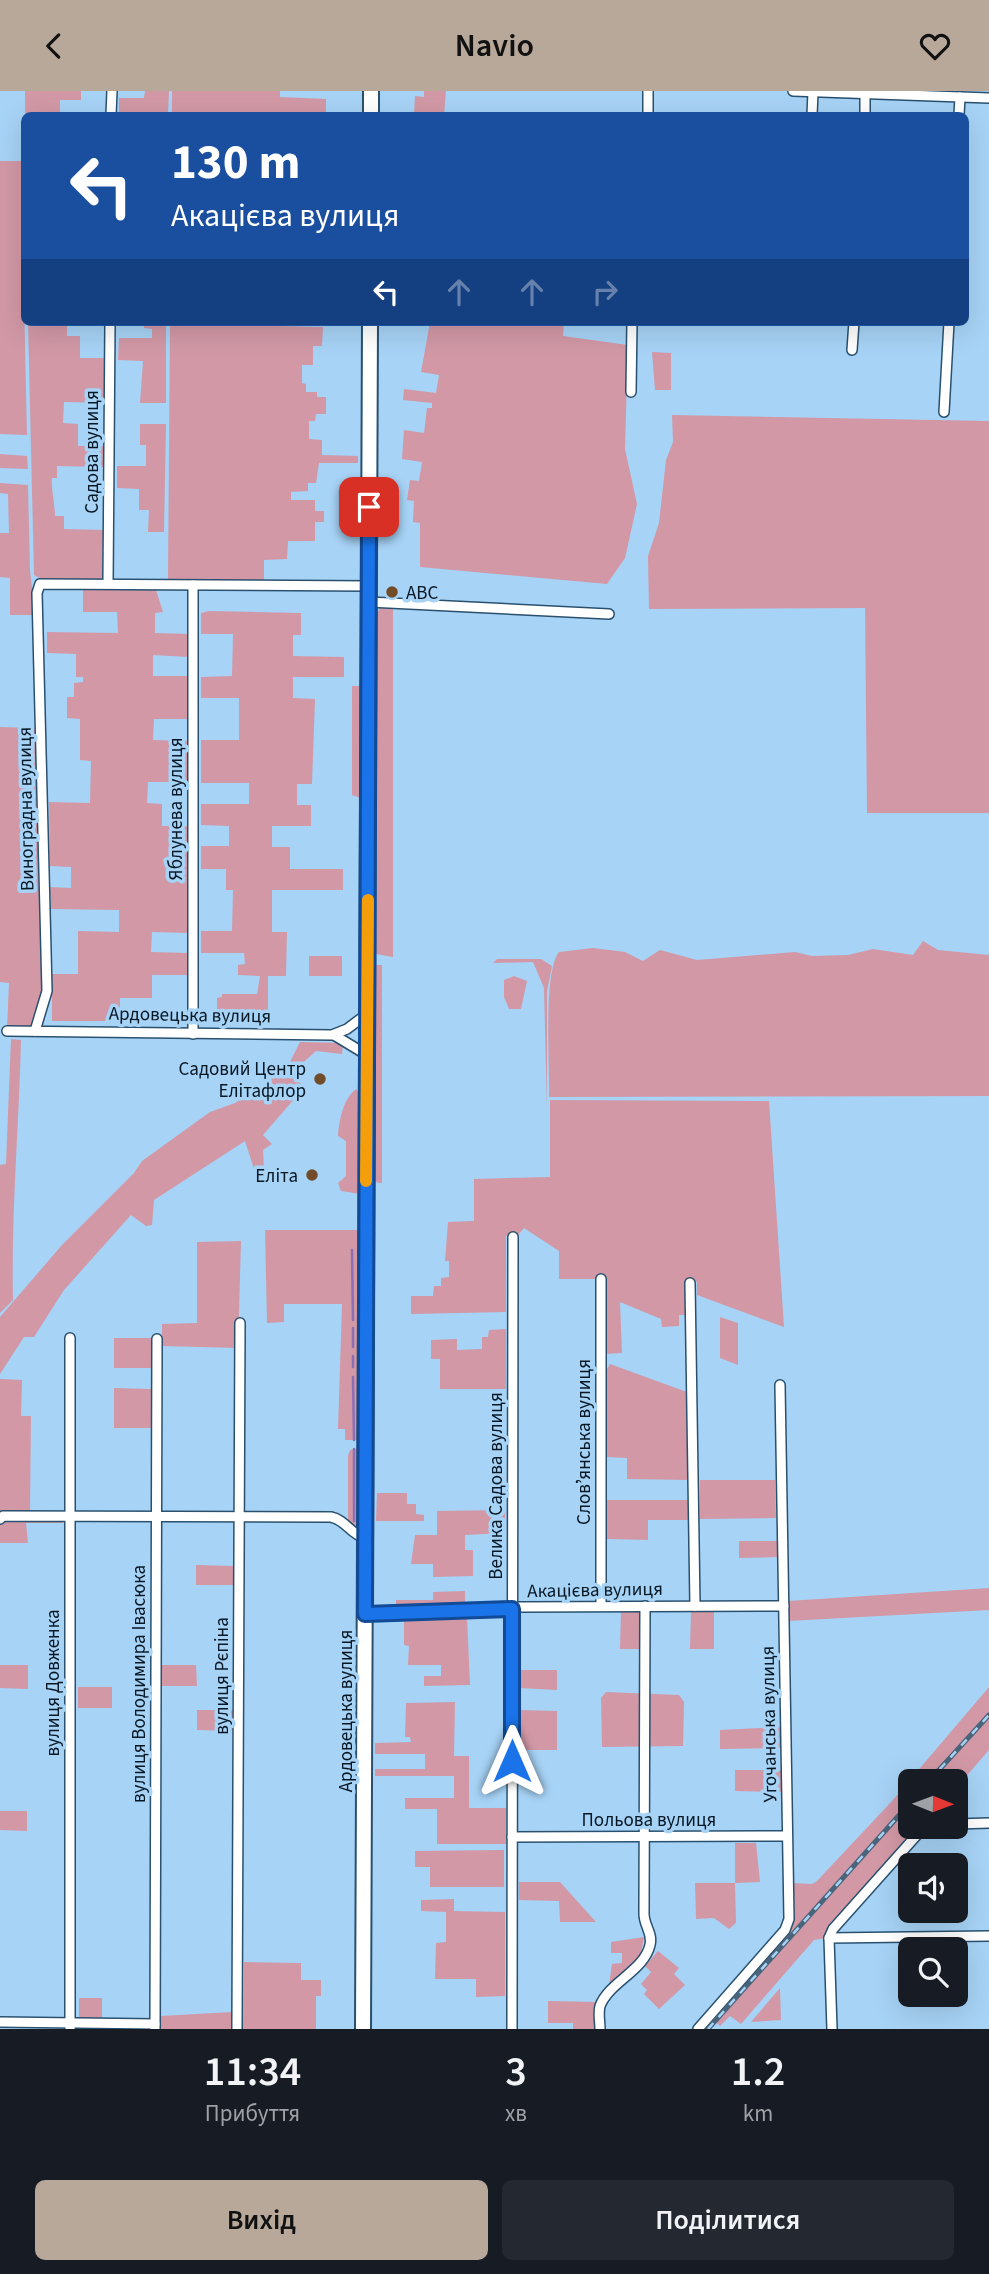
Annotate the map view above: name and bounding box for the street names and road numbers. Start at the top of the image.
street label: Садова вулиця [79,390,106,514]
street label: Виноградна вулиця [12,727,41,891]
street label: Яблунева вулиця [163,738,190,880]
street label: Ардовецька вулиця [109,1001,271,1030]
street label: Словʼянська вулиця [571,1359,598,1525]
street label: Велика Садова вулиця [483,1392,510,1580]
street label: вулиця Володимира Івасюка [126,1565,153,1803]
street label: Акацієва вулиця [527,1576,663,1605]
street label: вулиця Довженка [40,1609,67,1757]
street label: вулиця Рєпіна [209,1617,236,1735]
street label: Ардовецька вулиця [333,1630,360,1792]
street label: Угочанська вулиця [755,1645,784,1802]
street label: Польова вулиця [582,1807,716,1834]

